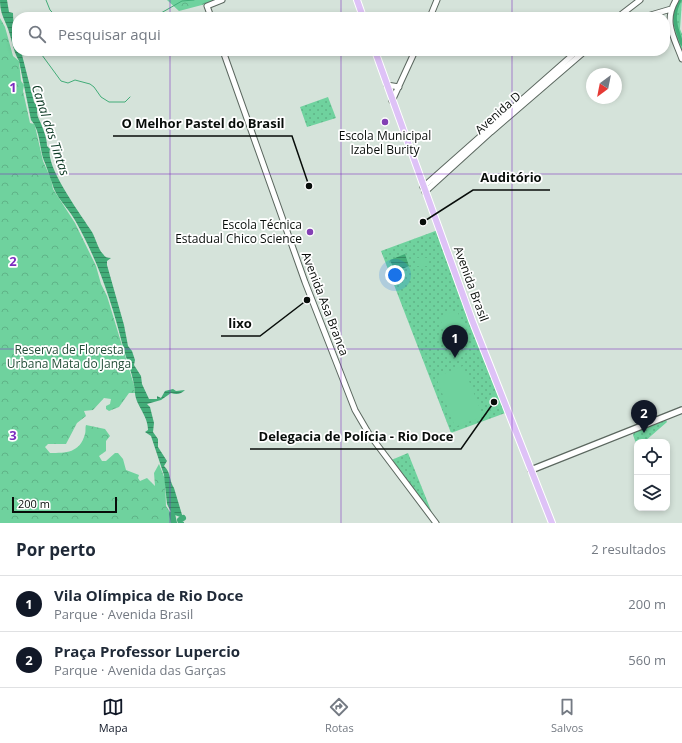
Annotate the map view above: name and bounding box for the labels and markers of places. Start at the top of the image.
callout: O Melhor Pastel do Brasil [113,111,292,136]
marker: Escola Municipal Izabel Burity [380,117,390,127]
place label: Escola Municipal Izabel Burity [339,127,431,158]
callout: Auditório [473,165,550,190]
place label: Escola Técnica Estadual Chico Science [175,216,302,247]
marker: Escola Técnica Estadual Chico Science [305,227,315,237]
callout: lixo [221,311,260,336]
pin: 1 [442,325,468,358]
pin: 2 [631,400,657,433]
callout: Delegacia de Polícia - Rio Doce [250,424,461,449]

